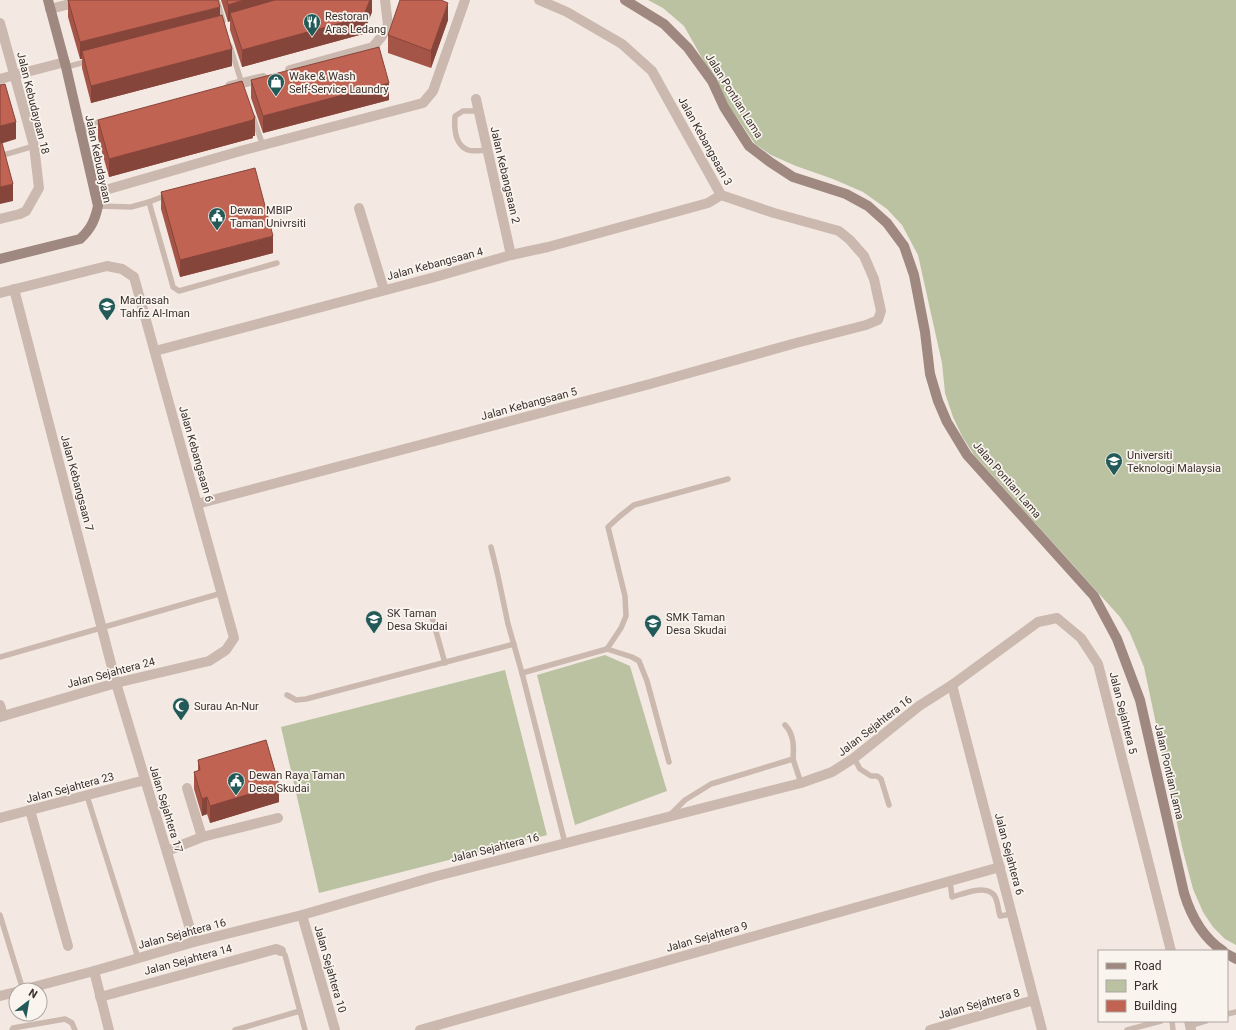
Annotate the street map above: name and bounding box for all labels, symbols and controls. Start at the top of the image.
place label: Restoran Aras Ledang [325,10,386,36]
restaurant icon: Restoran Aras Ledang [302,12,322,37]
street label: Jalan Kebudayaan 18 [14,51,52,155]
street label: Jalan Pontian Lama [703,51,765,141]
place label: Wake & Wash Self-Service Laundry [289,70,389,96]
shop icon: Wake & Wash Self-Service Laundry [266,72,286,97]
street label: Jalan Kebangsaan 3 [675,94,735,188]
street label: Jalan Kebudayaan [82,114,114,204]
street label: Jalan Kebangsaan 2 [488,125,522,225]
place label: Dewan MBIP Taman Univrsiti [230,204,306,230]
public building icon: Dewan MBIP Taman Univrsiti [207,206,227,231]
street label: Jalan Kebangsaan 4 [385,245,485,283]
place label: Madrasah Tahfiz Al-Iman [120,294,190,320]
school or university icon: Madrasah Tahfiz Al-Iman [97,296,117,321]
street label: Jalan Kebangsaan 5 [479,385,579,423]
street label: Jalan Kebangsaan 6 [176,405,216,503]
street label: Jalan Kebangsaan 7 [58,433,96,533]
street label: Jalan Pontian Lama [970,439,1044,521]
place label: Universiti Teknologi Malaysia [1127,449,1221,475]
school or university icon: Universiti Teknologi Malaysia [1104,451,1124,476]
place label: SK Taman Desa Skudai [387,607,447,633]
school or university icon: SK Taman Desa Skudai [364,609,384,634]
place label: SMK Taman Desa Skudai [666,611,726,637]
school or university icon: SMK Taman Desa Skudai [643,613,663,638]
street label: Jalan Sejahtera 24 [66,655,156,691]
street label: Jalan Sejahtera 5 [1106,670,1140,756]
street label: Jalan Sejahtera 16 [835,693,915,759]
mosque icon: Surau An-Nur [171,696,191,721]
place label: Surau An-Nur [194,700,259,713]
street label: Jalan Pontian Lama [1152,723,1186,821]
street label: Jalan Sejahtera 17 [147,764,185,854]
place label: Dewan Raya Taman Desa Skudai [249,769,345,795]
street label: Jalan Sejahtera 23 [25,770,115,806]
public building icon: Dewan Raya Taman Desa Skudai [226,771,246,796]
street label: Jalan Sejahtera 6 [992,812,1026,896]
street label: Jalan Sejahtera 16 [449,831,541,865]
street label: Jalan Sejahtera 16 [137,916,227,952]
street label: Jalan Sejahtera 9 [665,919,749,955]
street label: Jalan Sejahtera 10 [311,924,349,1014]
street label: Jalan Sejahtera 14 [143,942,233,978]
legend [1098,950,1228,1022]
text: Road [1134,959,1162,973]
text: Park [1134,979,1159,993]
north arrow [8,982,48,1022]
text: N [26,986,40,1002]
street label: Jalan Sejahtera 8 [937,986,1021,1022]
text: Building [1134,999,1177,1013]

